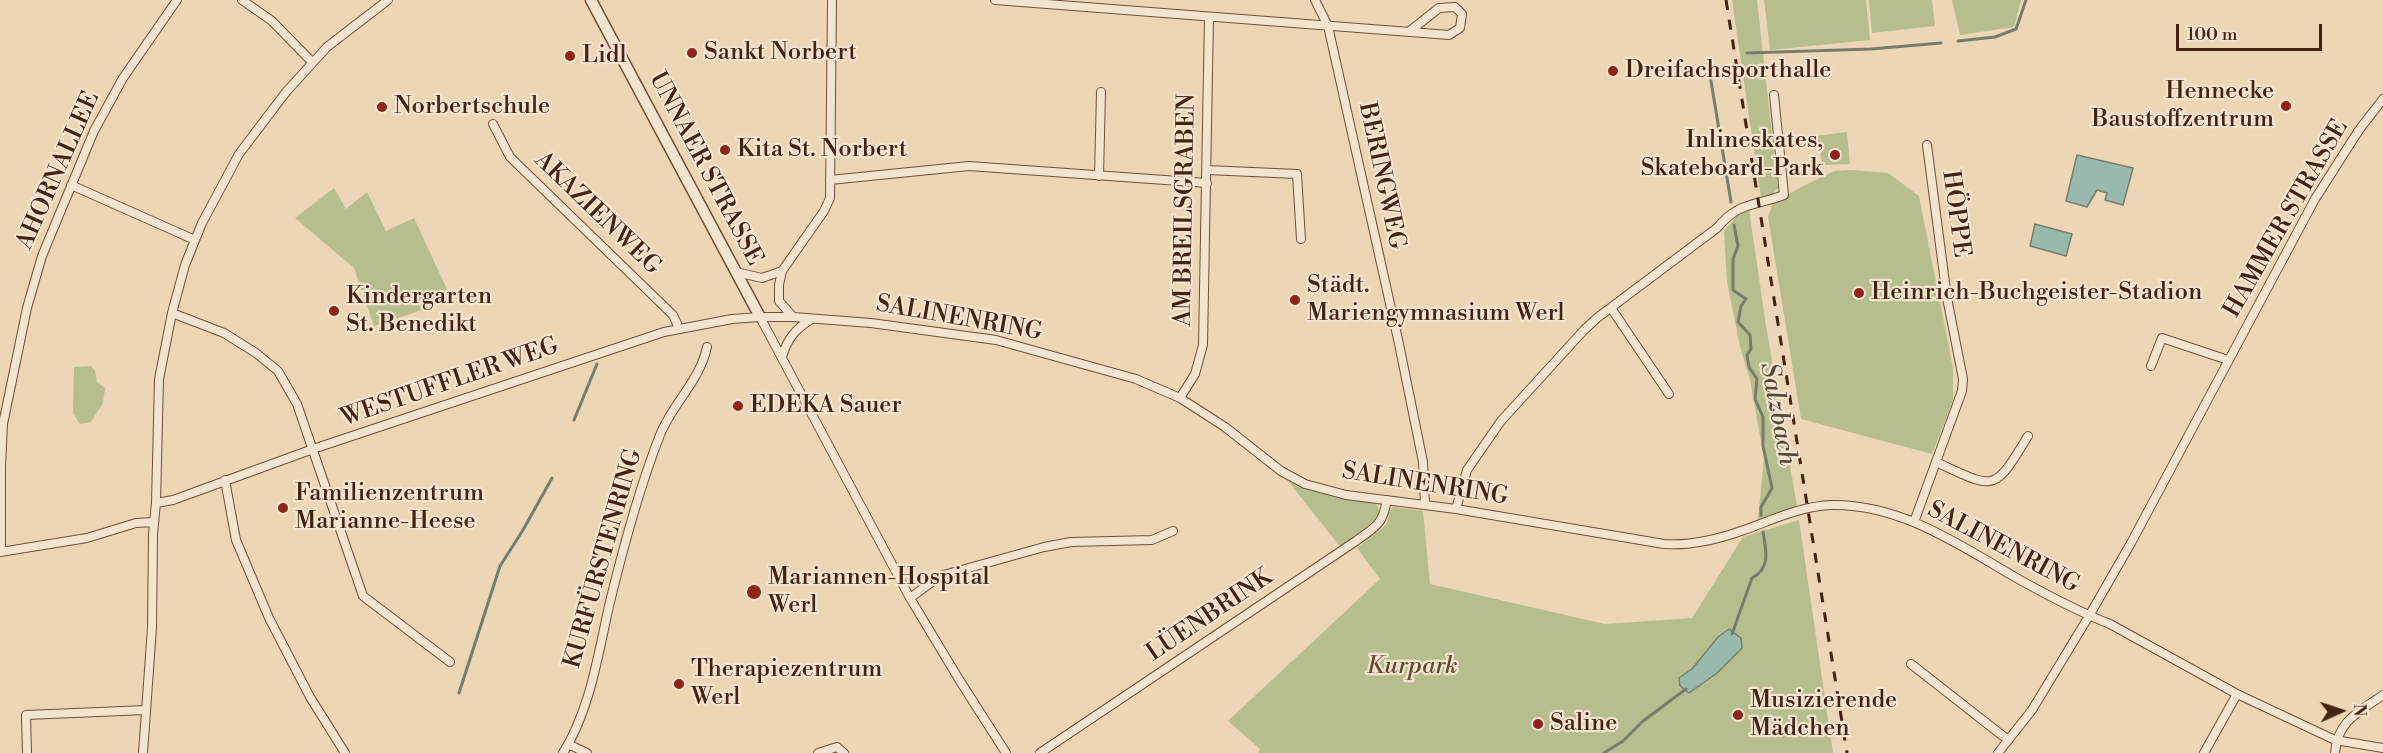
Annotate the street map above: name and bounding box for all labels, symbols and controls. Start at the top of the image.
scale bar [2179,12,2324,50]
text: 100 m [2187,23,2238,46]
place label: Sankt Norbert [704,39,857,67]
place label: Lidl [582,42,627,70]
marker: Sankt Norbert [685,46,699,60]
marker: Lidl [563,49,577,63]
place label: Dreifachsporthalle [1625,57,1831,85]
marker: Dreifachsporthalle [1606,64,1620,78]
street label: UNNAER STRASSE [642,67,768,271]
place label: Hennecke Baustoffzentrum [2092,78,2274,134]
street label: AHORNALLEE [11,87,107,255]
place label: Norbertschule [394,93,550,121]
street label: AM BREILSGRABEN [1170,93,1202,327]
marker: Hennecke Baustoffzentrum [2279,99,2293,113]
marker: Norbertschule [375,100,389,114]
street label: BERINGWEG [1351,100,1411,252]
street label: HAMMER STRASSE [2219,115,2355,323]
place label: Inlineskates, Skateboard-Park [1641,127,1823,183]
place label: Kita St. Norbert [737,136,907,164]
marker: Kita St. Norbert [718,143,732,157]
street label: AKAZIENWEG [528,146,666,282]
marker: Inlineskates, Skateboard-Park [1828,148,1842,162]
street label: HÖPPE [1935,169,1975,259]
place label: Städt. Mariengymnasium Werl [1307,272,1565,328]
place label: Heinrich-Buchgeister-Stadion [1871,279,2202,307]
place label: Kindergarten St. Benedikt [346,283,492,339]
marker: Heinrich-Buchgeister-Stadion [1852,286,1866,300]
street label: SALINENRING [874,290,1044,348]
marker: Städt. Mariengymnasium Werl [1288,293,1302,307]
marker: Kindergarten St. Benedikt [327,304,341,318]
street label: WESTUFFLER WEG [337,332,563,434]
water label: Salzbach [1752,360,1802,468]
place label: EDEKA Sauer [750,392,902,420]
marker: EDEKA Sauer [731,399,745,413]
street label: KURFÜRSTENRING [559,446,649,672]
street label: SALINENRING [1340,458,1510,512]
place label: Familienzentrum Marianne-Heese [295,480,484,536]
street label: SALINENRING [1922,496,2084,600]
marker: Familienzentrum Marianne-Heese [276,501,290,515]
street label: LÜENBRINK [1142,563,1278,669]
place label: Mariannen-Hospital Werl [768,564,990,620]
marker: Mariannen-Hospital Werl [745,583,763,601]
park label: Kurpark [1366,653,1458,681]
place label: Therapiezentrum Werl [691,656,882,712]
marker: Therapiezentrum Werl [672,677,686,691]
north arrow [2311,681,2371,741]
place label: Musizierende Mädchen [1750,687,1897,743]
text: N [2349,703,2369,717]
marker: Musizierende Mädchen [1731,708,1745,722]
place label: Saline [1550,710,1617,738]
marker: Saline [1531,717,1545,731]

